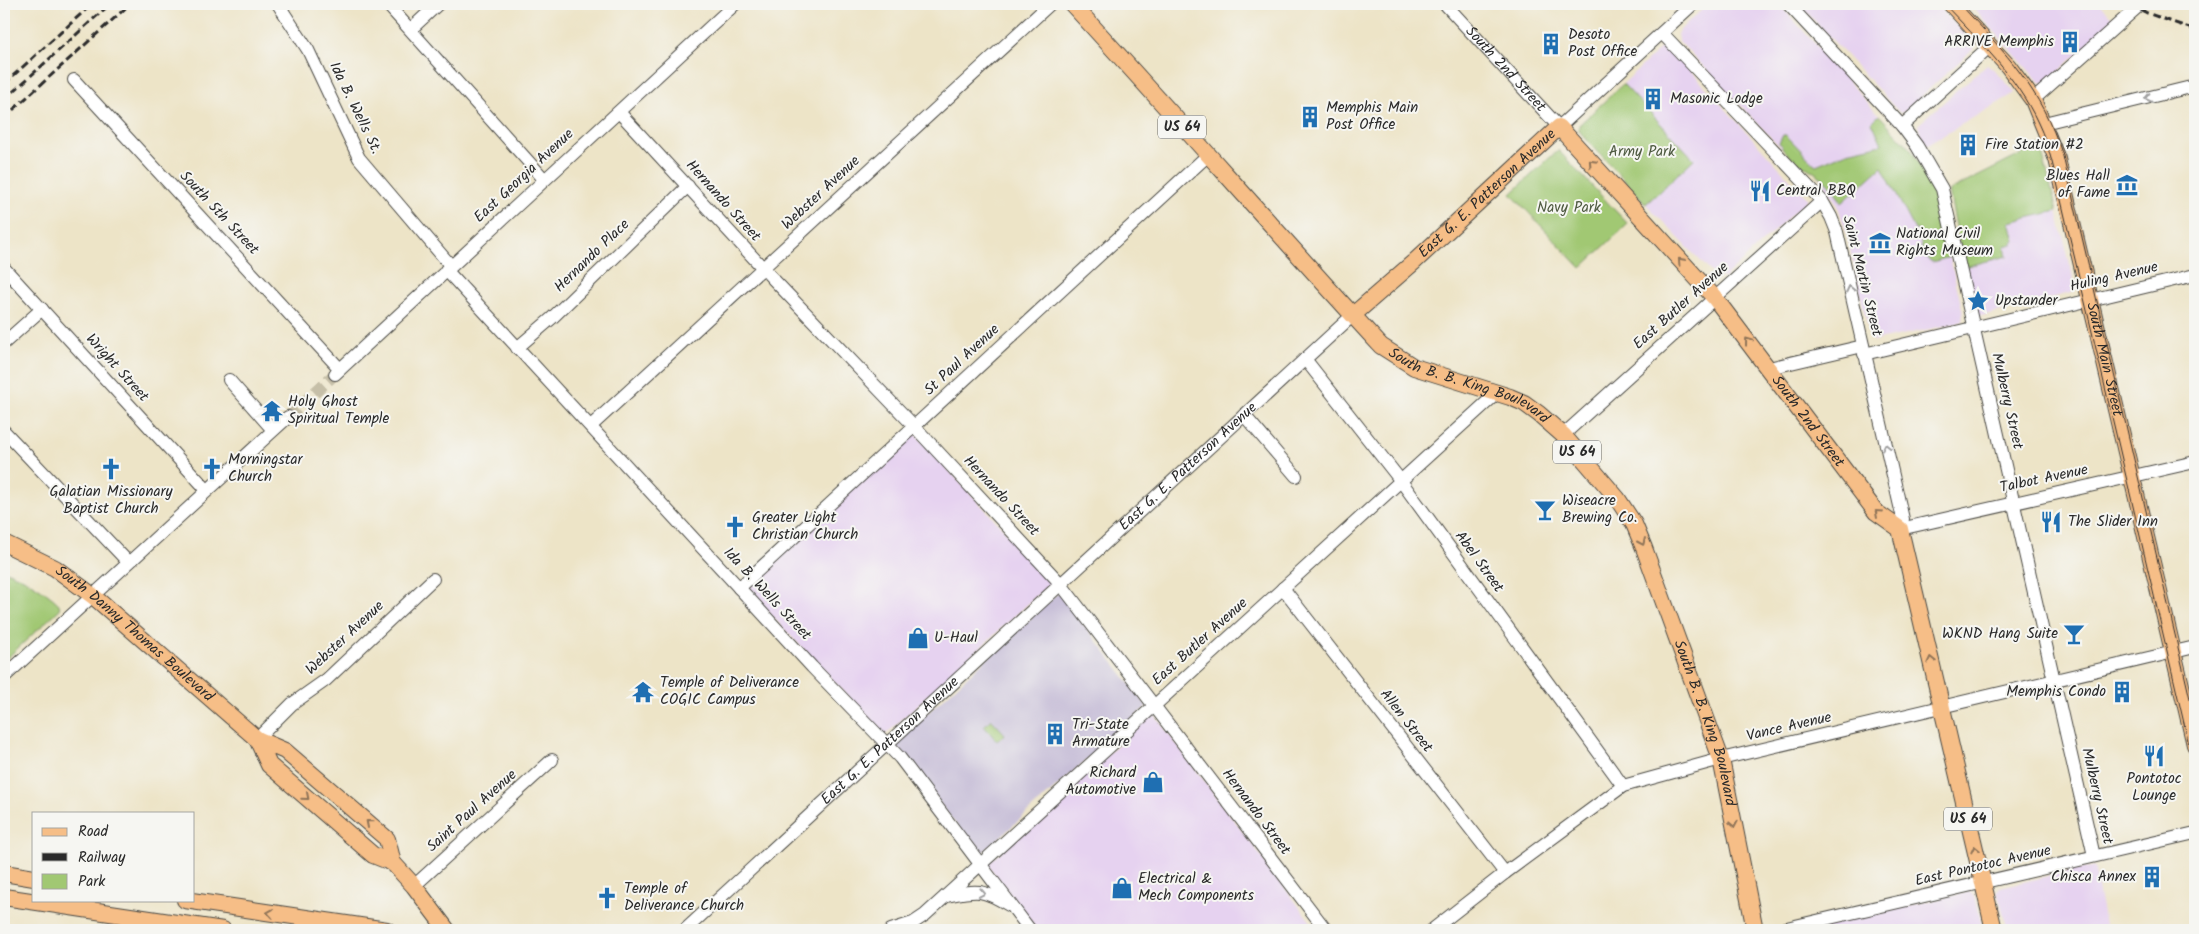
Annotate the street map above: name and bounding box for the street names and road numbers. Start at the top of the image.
street label: South 2nd Street [1459,21,1552,118]
street label: Ida B. Wells St. [322,58,388,158]
road number: US 64 [1158,115,1206,138]
street label: East Georgia Avenue [468,123,580,229]
street label: East G. E. Patterson Avenue [1413,123,1562,264]
street label: Webster Avenue [776,150,866,236]
street label: Hernando Street [680,155,767,247]
street label: South 5th Street [173,165,265,261]
street label: Hernando Place [549,213,636,298]
street label: Saint Martin Street [1835,213,1889,339]
street label: Huling Avenue [2068,255,2161,299]
street label: East Butler Avenue [1628,256,1735,356]
street label: South Main Street [2079,300,2129,419]
street label: St Paul Avenue [919,318,1005,402]
street label: Wright Street [80,328,155,408]
street label: South B. B. King Boulevard [1383,341,1555,430]
street label: Mulberry Street [1984,350,2030,452]
street label: South 2nd Street [1765,370,1851,473]
street label: East G. E. Patterson Avenue [1113,396,1263,537]
road number: US 64 [1553,441,1601,464]
street label: Hernando Street [957,450,1045,542]
street label: Talbot Avenue [1998,458,2090,500]
street label: Abel Street [1448,526,1510,598]
street label: Ida B. Wells Street [717,542,817,646]
street label: South Danny Thomas Boulevard [50,560,220,708]
street label: East Butler Avenue [1147,592,1254,692]
street label: Webster Avenue [300,595,390,681]
street label: South B. B. King Boulevard [1667,637,1742,809]
street label: East G. E. Patterson Avenue [815,671,965,811]
street label: Allen Street [1373,684,1439,758]
street label: Vance Avenue [1744,706,1834,748]
street label: Mulberry Street [2074,745,2120,847]
street label: Saint Paul Avenue [421,764,523,858]
street label: Hernando Street [1215,764,1297,861]
road number: US 64 [1944,808,1992,831]
street label: East Pontotoc Avenue [1913,839,2054,893]

